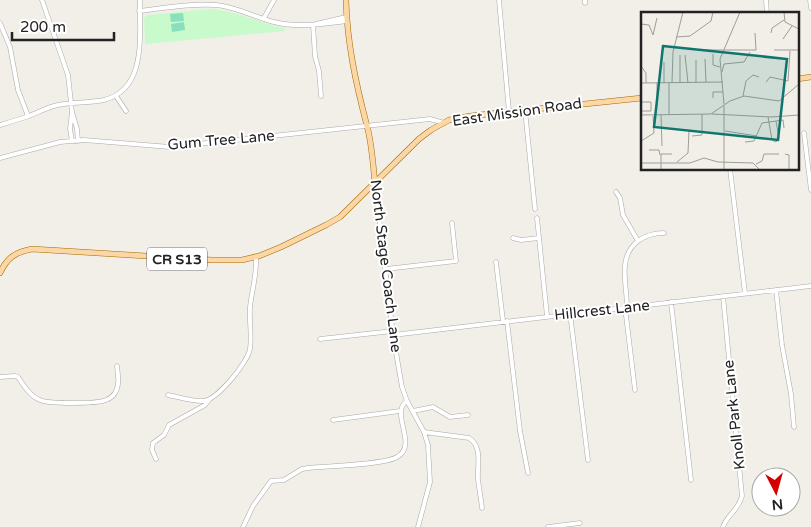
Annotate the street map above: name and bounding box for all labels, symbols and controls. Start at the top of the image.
scale bar [12,10,115,42]
inset map [641,12,798,170]
text: 200 m [20,18,66,36]
street label: East Mission Road [451,94,583,130]
street label: Gum Tree Lane [167,126,275,154]
street label: North Stage Coach Lane [366,179,406,353]
road number: CR S13 [147,248,207,270]
street label: Hillcrest Lane [553,296,651,324]
street label: Knoll Park Lane [719,359,749,471]
north arrow [751,467,801,517]
text: N [771,495,784,513]

